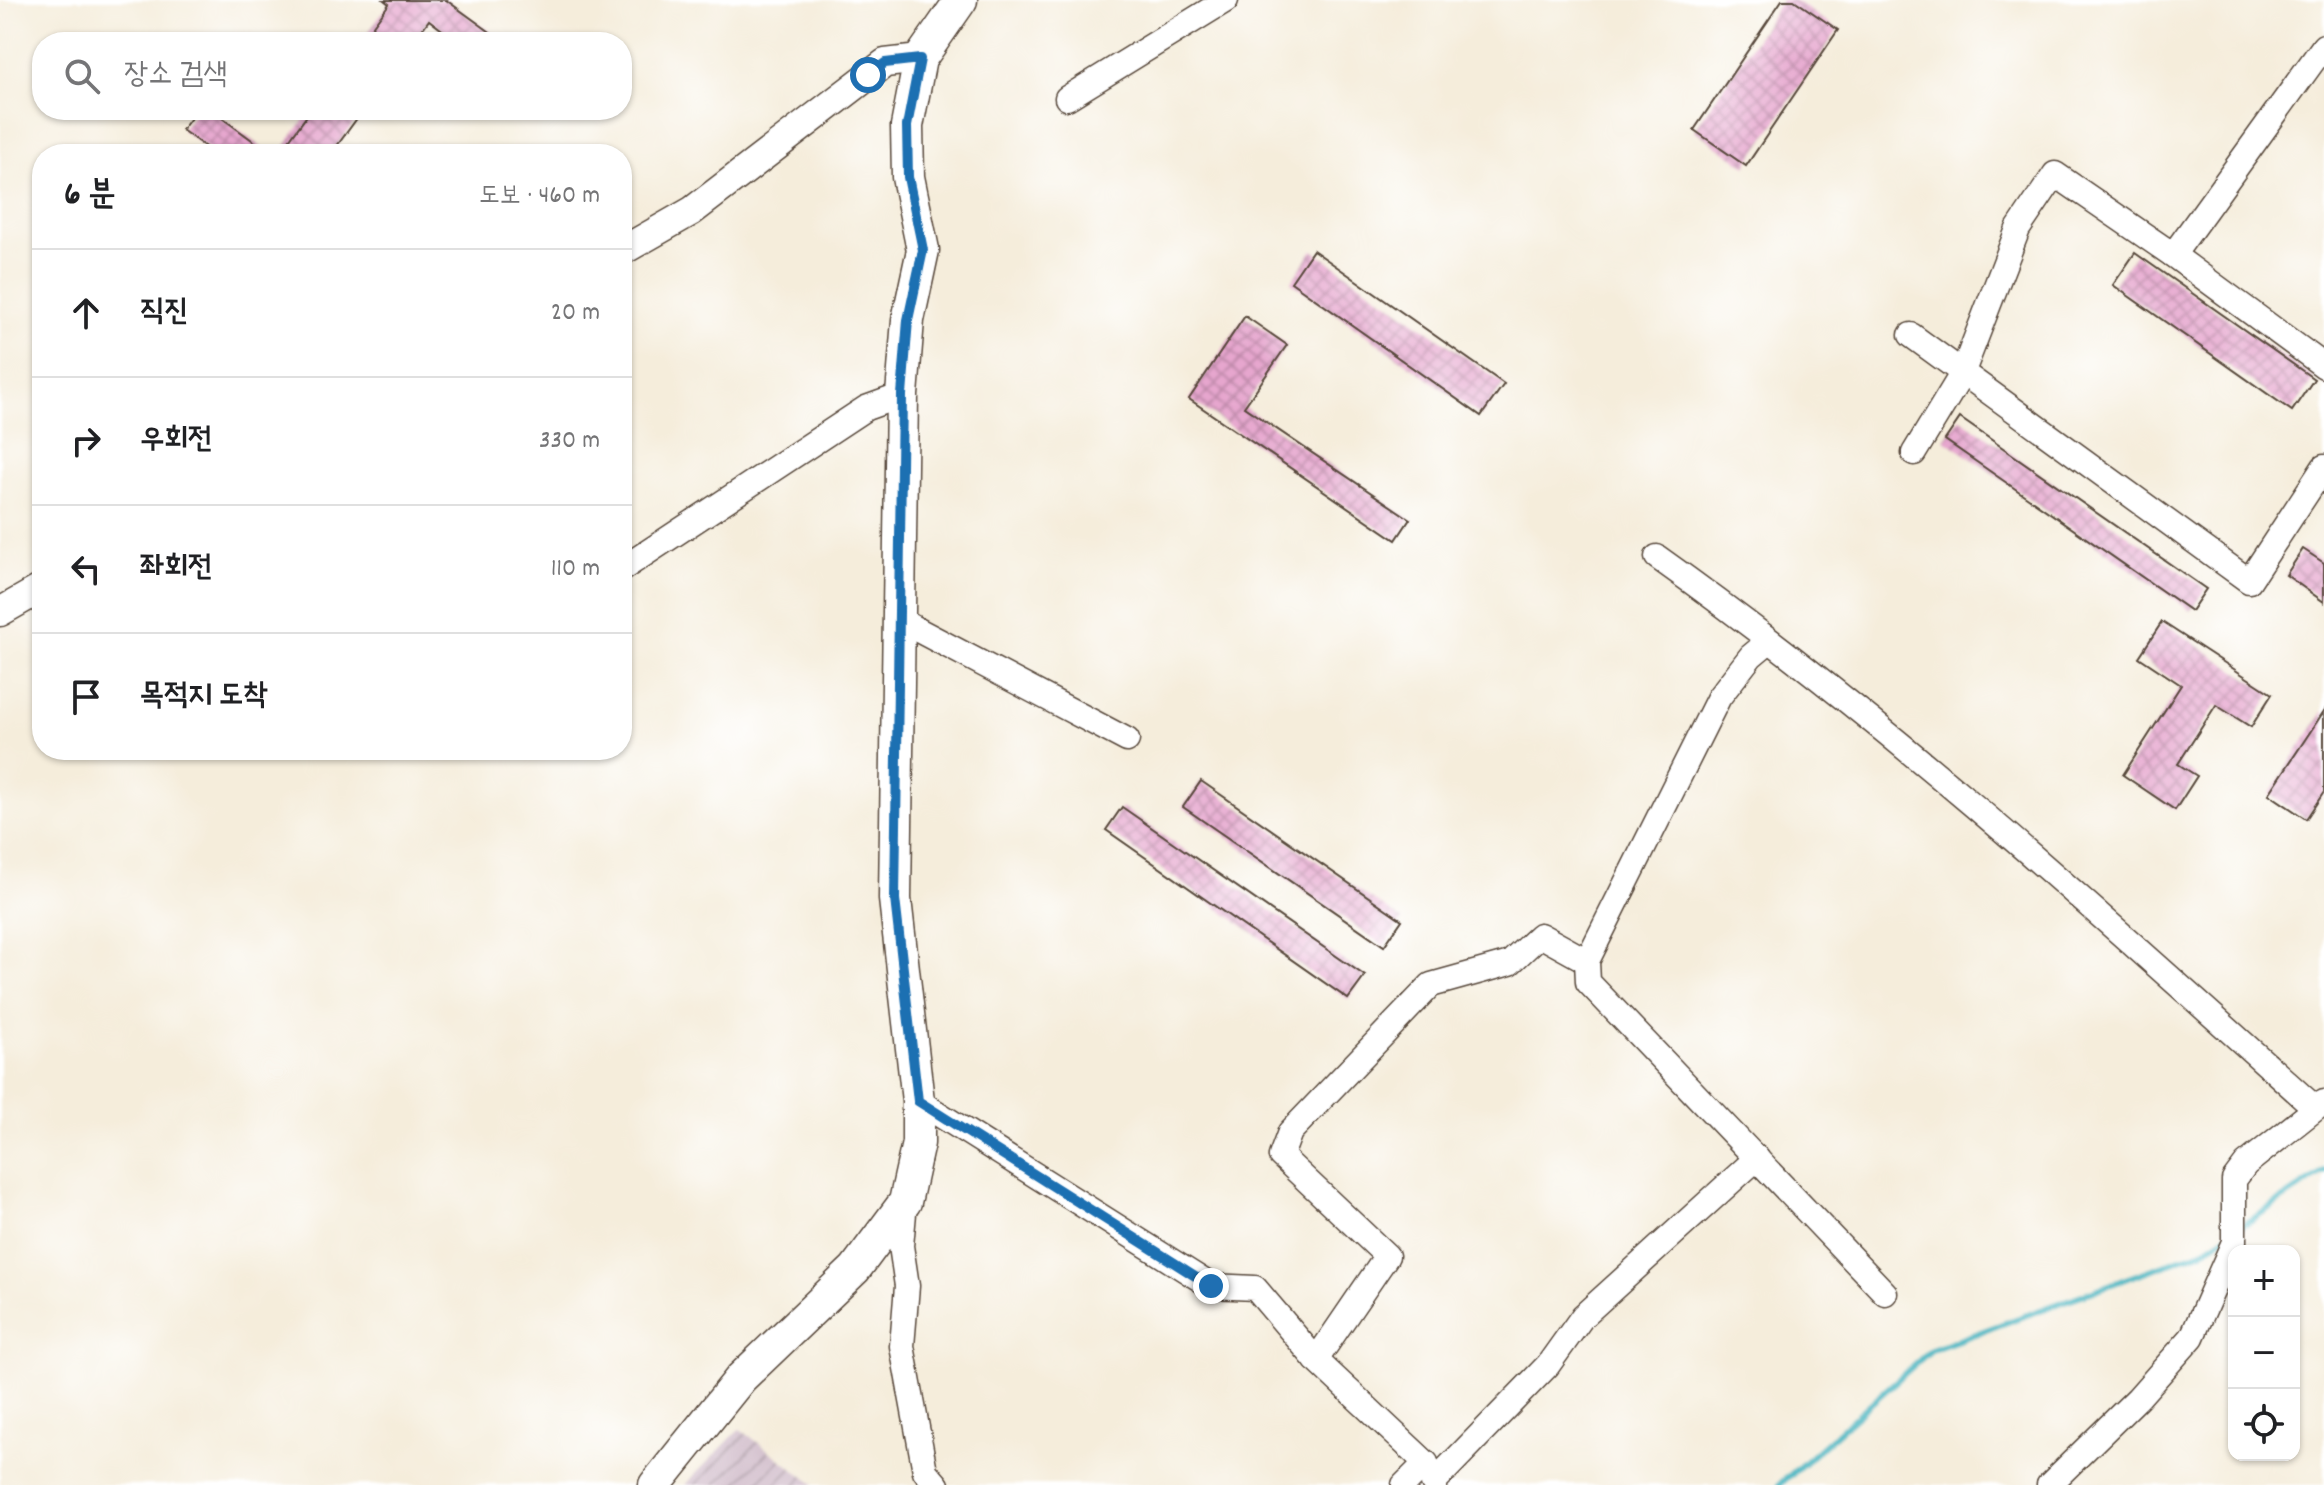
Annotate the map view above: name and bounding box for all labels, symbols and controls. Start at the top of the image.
search box [32,32,632,120]
icon: search [60,54,104,98]
text: 장소 검색 [124,55,227,98]
route start [850,57,886,93]
text: 6 분 [64,172,116,221]
text: 도보 · 460 m [479,178,600,215]
icon: ahead [64,291,108,335]
text: 직진 [140,292,188,335]
text: 20 m [551,295,600,332]
icon: right [64,419,108,463]
text: 우회전 [140,420,212,463]
text: 330 m [539,423,600,460]
icon: left [64,547,108,591]
text: 좌회전 [140,548,212,591]
text: 110 m [551,551,600,588]
icon: arrive [64,675,108,719]
text: 목적지 도착 [140,676,268,719]
map controls [2228,1245,2300,1461]
button: + [2228,1245,2300,1317]
route end [1193,1268,1229,1304]
button: − [2228,1317,2300,1389]
button: locate [2228,1389,2300,1461]

